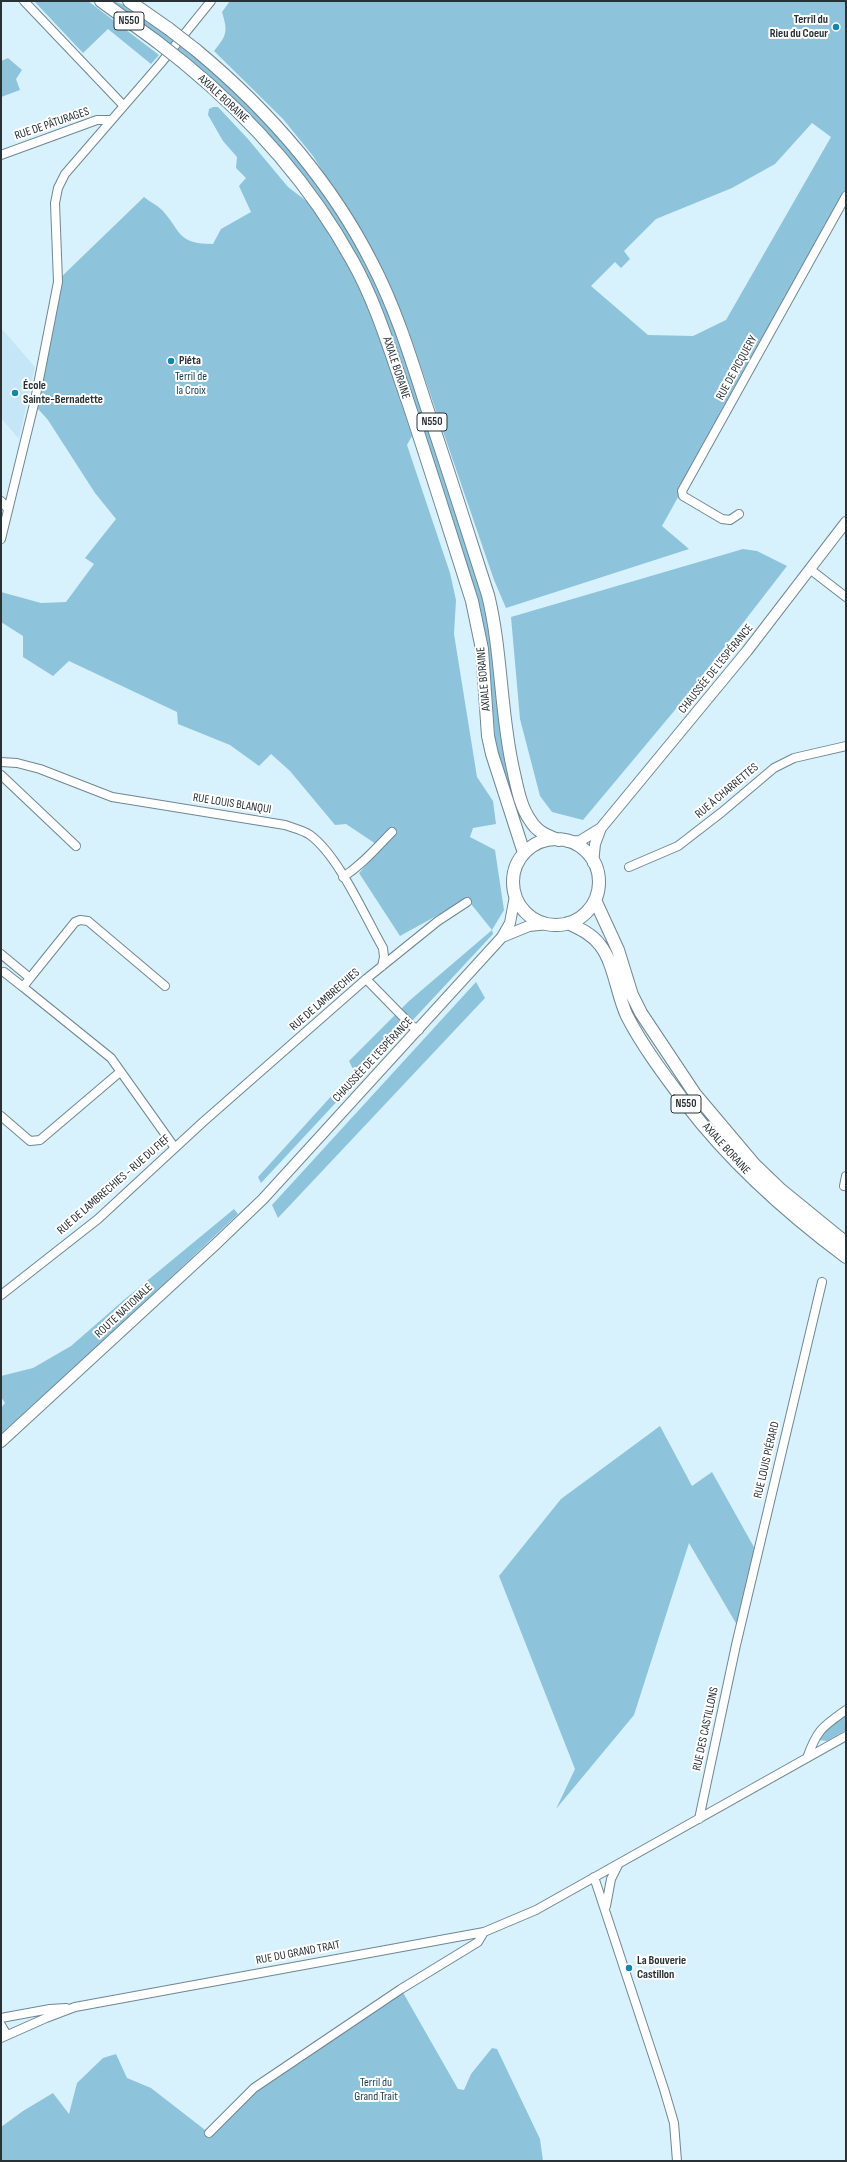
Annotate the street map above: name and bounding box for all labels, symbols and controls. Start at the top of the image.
road number: N550 [114,12,144,30]
place label: Terril du Rieu du Coeur [770,13,828,41]
marker: Terril du Rieu du Coeur [831,22,841,32]
street label: AXIALE BORAINE [195,72,251,126]
street label: RUE DE PÂTURAGES [13,105,91,143]
street label: RUE DE PICQUERY [713,333,761,403]
street label: AXIALE BORAINE [379,335,413,401]
place label: Piéta [179,354,201,368]
marker: Piéta [166,356,176,366]
park label: Terril de la Croix [175,370,207,398]
place label: École Sainte-Bernadette [23,379,103,407]
marker: École Sainte-Bernadette [10,388,20,398]
road number: N550 [417,413,447,431]
street label: CHAUSSÉE DE L'ESPÉRANCE [676,621,756,717]
street label: AXIALE BORAINE [474,646,494,712]
street label: RUE À CHARRETTES [692,760,762,822]
street label: RUE LOUIS BLANQUI [192,791,272,817]
street label: RUE DE LAMBRECHIES [287,966,363,1034]
street label: CHAUSSÉE DE L'ESPÉRANCE [330,1015,416,1105]
road number: N550 [671,1095,701,1113]
street label: AXIALE BORAINE [699,1120,753,1178]
street label: RUE DE LAMBRECHIES - RUE DU FIEF [55,1132,173,1238]
street label: ROUTE NATIONALE [92,1281,156,1341]
street label: RUE LOUIS PIÉRARD [751,1420,783,1500]
street label: RUE DES CASTILLONS [690,1686,722,1772]
street label: RUE DU GRAND TRAIT [255,1938,341,1968]
place label: La Bouverie Castillon [637,1954,686,1982]
marker: La Bouverie Castillon [624,1963,634,1973]
park label: Terril du Grand Trait [354,2076,398,2104]

